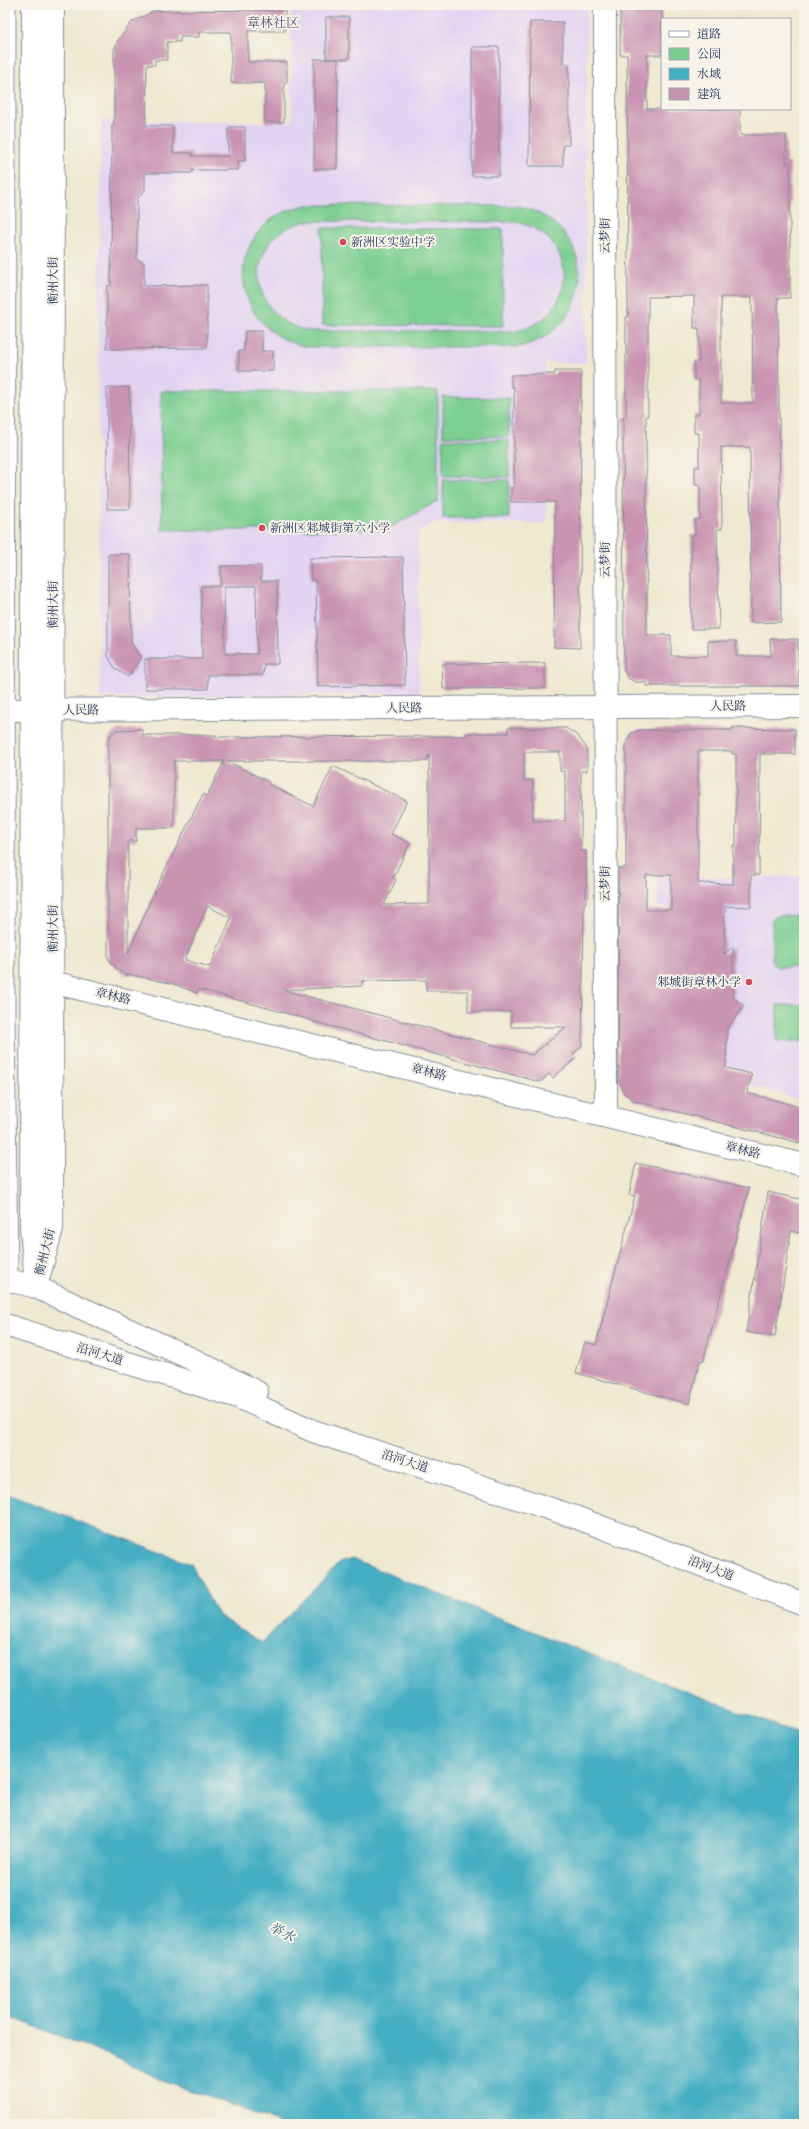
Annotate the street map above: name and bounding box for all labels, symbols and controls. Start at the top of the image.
district label: 章林社区 [247,14,299,31]
legend [661,18,791,110]
text: 道路 [697,26,721,42]
text: 公园 [697,46,721,62]
text: 水域 [697,66,721,82]
text: 建筑 [697,86,721,102]
street label: 云梦街 [597,217,613,254]
place label: 新洲区实验中学 [351,234,435,250]
marker: 新洲区实验中学 [338,237,348,247]
street label: 衡州大街 [45,256,61,305]
place label: 新洲区邾城街第六小学 [270,520,390,536]
marker: 新洲区邾城街第六小学 [257,523,267,533]
street label: 云梦街 [597,541,613,578]
street label: 衡州大街 [45,580,61,629]
street label: 人民路 [710,698,746,714]
street label: 人民路 [386,700,422,716]
street label: 人民路 [63,702,99,718]
street label: 云梦街 [597,865,613,902]
street label: 衡州大街 [45,904,61,953]
place label: 邾城街章林小学 [657,974,741,990]
marker: 邾城街章林小学 [744,977,754,987]
street label: 章林路 [94,984,132,1008]
street label: 章林路 [410,1060,448,1084]
street label: 章林路 [724,1138,762,1162]
street label: 衡州大街 [31,1226,59,1277]
street label: 沿河大道 [75,1339,125,1369]
street label: 沿河大道 [380,1446,430,1476]
street label: 沿河大道 [686,1552,736,1584]
water label: 举水 [267,1919,299,1946]

